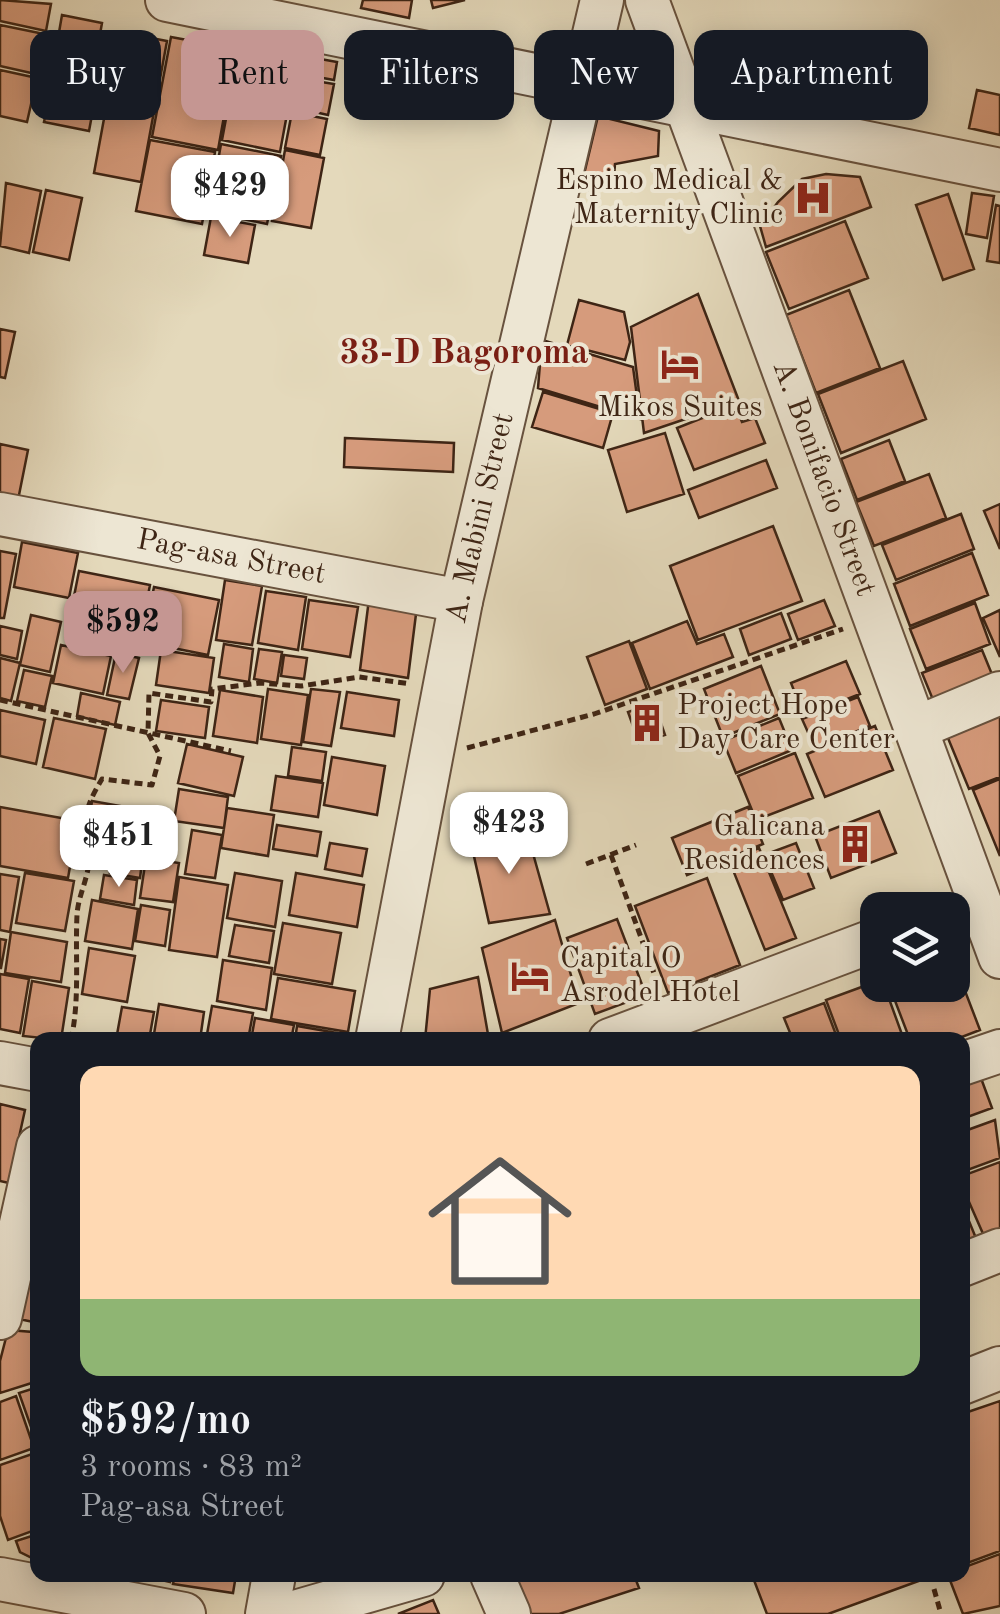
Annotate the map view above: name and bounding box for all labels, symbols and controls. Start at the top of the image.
chip: Buy [30,30,161,120]
chip: Rent [181,30,324,120]
chip: Filters [344,30,514,120]
chip: New [534,30,674,120]
chip: Apartment [694,30,928,120]
pin: $429 [171,155,289,240]
place label: Espino Medical & Maternity Clinic [555,166,783,230]
text: $429 [193,171,267,203]
hospital icon: Espino Medical & Maternity Clinic [792,177,834,219]
district label: 33-D Bagoroma [339,336,589,371]
hotel icon: Mikos Suites [659,343,701,385]
street label: A. Bonifacio Street [766,357,881,600]
place label: Mikos Suites [597,393,763,423]
street label: A. Mabini Street [442,410,520,626]
street label: Pag-asa Street [134,525,328,590]
pin: $592 [64,591,182,676]
text: $592 [86,607,160,639]
place label: Project Hope Day Care Center [677,691,895,755]
building icon: Project Hope Day Care Center [626,702,668,744]
pin: $423 [450,792,568,877]
pin: $451 [60,805,178,890]
text: $423 [472,808,546,840]
place label: Galicana Residences [683,812,825,876]
text: $451 [82,821,156,853]
building icon: Galicana Residences [834,823,876,865]
map controls [860,892,970,1002]
button: layers [860,892,970,1002]
place label: Capital O Asrodel Hotel [560,944,740,1008]
hotel icon: Capital O Asrodel Hotel [509,955,551,997]
icon: home [410,1131,590,1311]
text: $592/mo [80,1401,251,1443]
text: 3 rooms · 83 m² [80,1452,302,1484]
text: Pag-asa Street [80,1492,285,1524]

